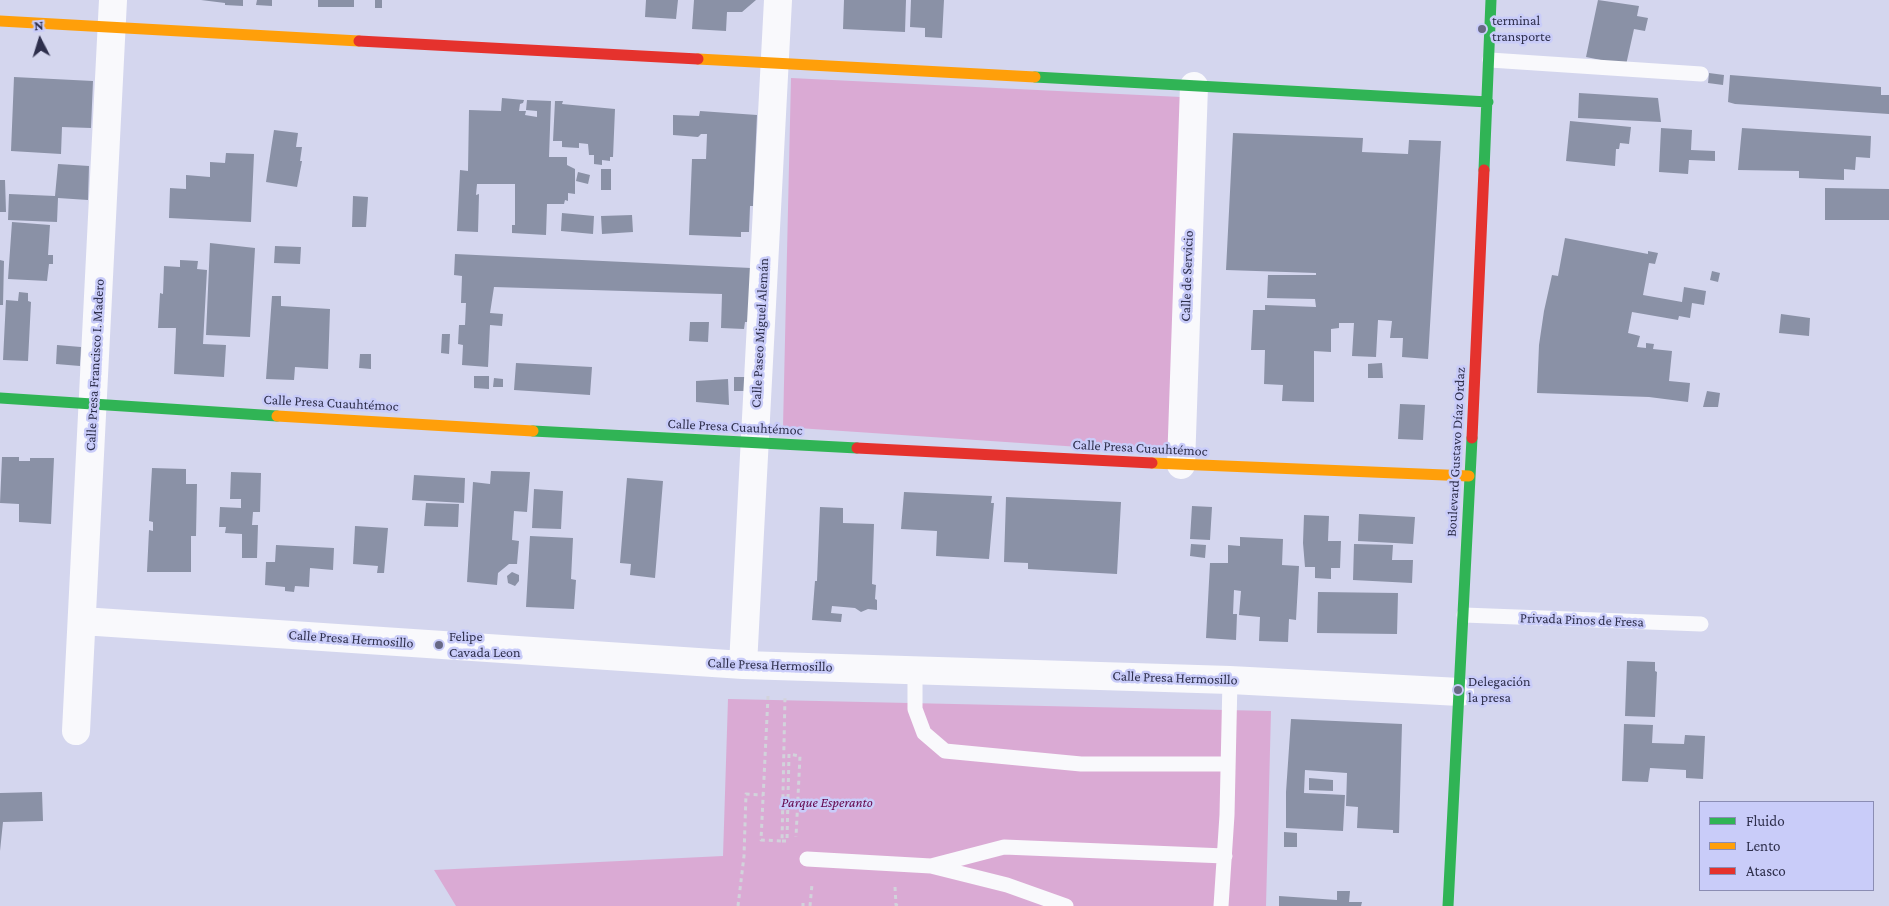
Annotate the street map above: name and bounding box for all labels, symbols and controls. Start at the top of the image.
place label: terminal transporte [1492,13,1551,46]
north arrow [15,15,65,65]
text: N [33,17,44,33]
marker: terminal transporte [1476,23,1488,35]
street label: Calle de Servicio [1177,230,1197,322]
street label: Calle Paseo Miguel Alemán [748,258,772,408]
street label: Calle Presa Francisco I. Madero [82,278,108,452]
street label: Boulevard Gustavo Díaz Ordaz [1443,367,1469,537]
street label: Calle Presa Cuauhtémoc [263,391,399,415]
street label: Calle Presa Cuauhtémoc [667,415,803,439]
street label: Calle Presa Cuauhtémoc [1072,436,1208,460]
street label: Privada Pinos de Fresa [1520,609,1644,631]
street label: Calle Presa Hermosillo [288,626,414,652]
place label: Felipe Cavada Leon [449,629,521,662]
marker: Felipe Cavada Leon [433,639,445,651]
street label: Calle Presa Hermosillo [707,654,833,676]
street label: Calle Presa Hermosillo [1112,667,1238,689]
place label: Delegación la presa [1468,674,1530,706]
marker: Delegación la presa [1452,684,1464,696]
park label: Parque Esperanto [781,795,873,811]
legend [1699,801,1874,891]
text: Fluido [1746,813,1785,829]
text: Lento [1746,838,1780,854]
text: Atasco [1746,863,1786,879]

